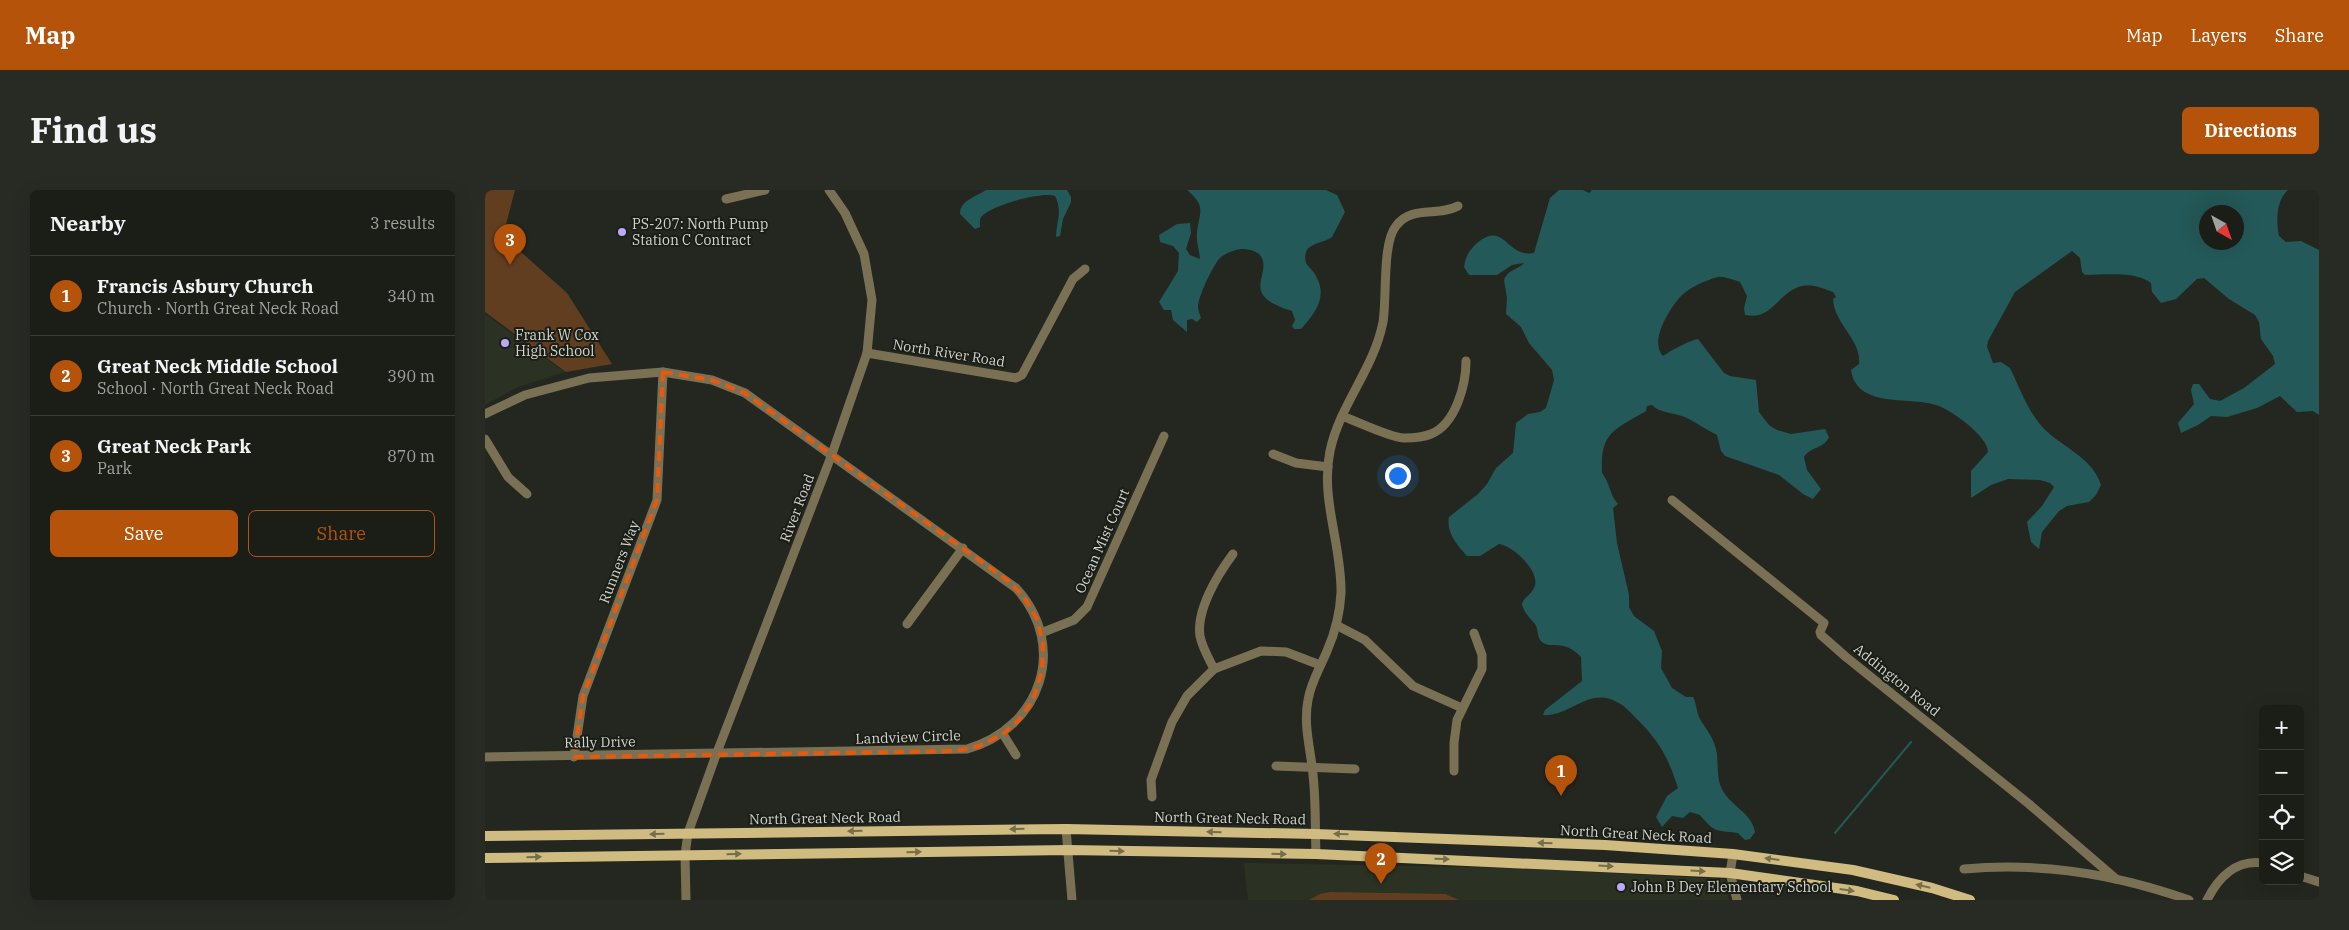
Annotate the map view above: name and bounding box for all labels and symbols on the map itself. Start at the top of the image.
north arrow [2199,205,2244,250]
place label: PS-207: North Pump Station C Contract [632,215,768,249]
pin: 3 [494,224,526,265]
marker: PS-207: North Pump Station C Contract [616,226,628,238]
place label: Frank W Cox High School [515,326,599,360]
street label: North River Road [892,335,1007,371]
marker: Frank W Cox High School [499,337,511,349]
your location [1385,463,1411,489]
street label: River Road [776,471,818,545]
street label: Ocean Mist Court [1071,486,1133,596]
street label: Runners Way [595,518,643,606]
street label: Addington Road [1850,640,1944,721]
street label: Landview Circle [855,726,961,748]
street label: Rally Drive [564,732,636,752]
pin: 1 [1545,755,1577,796]
street label: North Great Neck Road [749,808,902,828]
street label: North Great Neck Road [1154,808,1307,828]
street label: North Great Neck Road [1560,821,1713,847]
one-way arrow [1009,826,1025,834]
one-way arrow [1206,827,1222,835]
one-way arrow [847,828,863,836]
one-way arrow [649,830,665,838]
one-way arrow [1332,830,1348,838]
one-way arrow [1537,838,1553,846]
pin: 2 [1365,843,1397,884]
one-way arrow [1109,847,1125,855]
one-way arrow [906,848,922,856]
one-way arrow [726,850,742,858]
one-way arrow [1272,850,1288,858]
one-way arrow [526,853,542,861]
one-way arrow [1764,855,1780,863]
one-way arrow [1434,856,1450,864]
one-way arrow [1598,863,1614,871]
one-way arrow [1691,867,1707,875]
place label: John B Dey Elementary School [1631,878,1831,896]
marker: John B Dey Elementary School [1615,881,1627,893]
one-way arrow [1916,882,1931,890]
one-way arrow [1840,886,1856,894]

